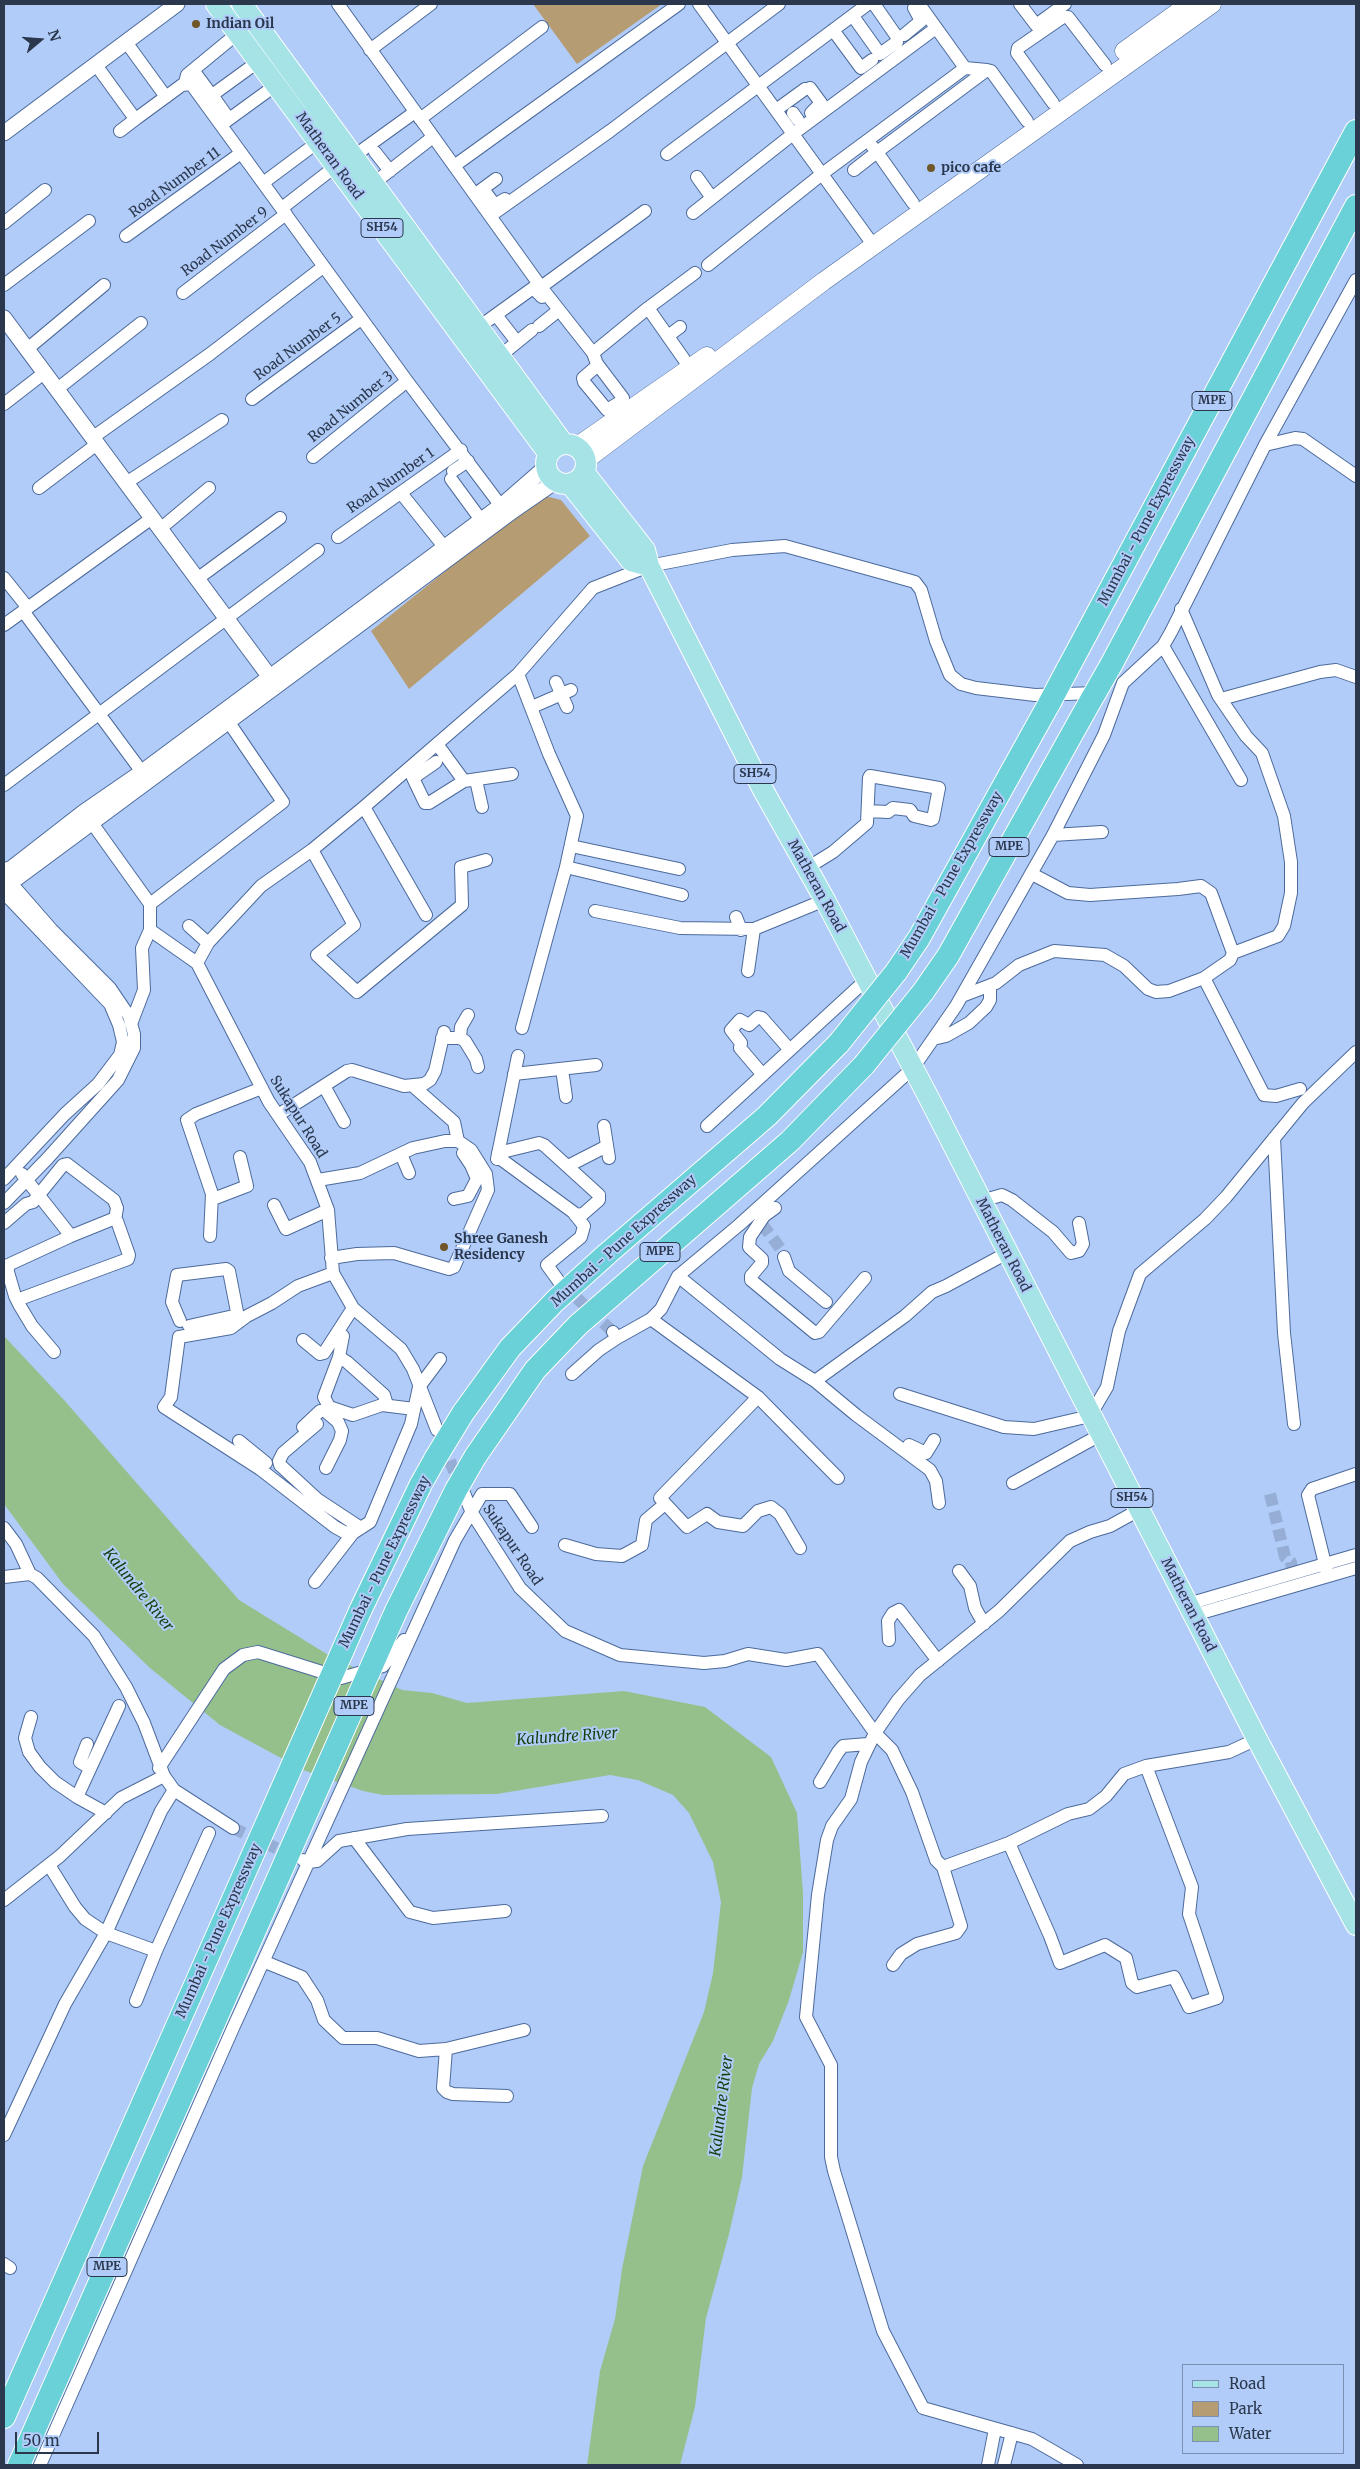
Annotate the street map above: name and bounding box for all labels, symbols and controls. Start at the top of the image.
north arrow [15,15,65,65]
place label: Indian Oil [206,16,274,32]
marker: Indian Oil [190,18,202,30]
text: N [44,27,65,43]
street label: Matheran Road [292,109,366,203]
street label: Road Number 11 [126,144,224,222]
place label: pico cafe [941,160,1001,176]
marker: pico cafe [925,162,937,174]
street label: Road Number 9 [178,204,272,280]
road number: SH54 [361,218,403,238]
street label: Road Number 5 [251,310,345,384]
street label: Road Number 3 [305,368,397,446]
road number: MPE [1192,392,1232,411]
street label: Mumbai - Pune Expressway [1095,433,1199,609]
street label: Road Number 1 [344,445,438,517]
road number: SH54 [734,764,776,784]
street label: Mumbai - Pune Expressway [897,789,1007,961]
street label: Matheran Road [784,837,848,935]
road number: MPE [989,838,1029,856]
street label: Sukapur Road [266,1073,330,1161]
street label: Mumbai - Pune Expressway [548,1171,700,1311]
street label: Matheran Road [972,1195,1034,1295]
place label: Shree Ganesh Residency [454,1231,548,1264]
marker: Shree Ganesh Residency [438,1241,450,1253]
road number: MPE [640,1242,680,1262]
street label: Mumbai - Pune Expressway [336,1473,434,1651]
road number: SH54 [1111,1489,1153,1508]
street label: Sukapur Road [479,1501,545,1589]
water label: Kalundre River [99,1545,177,1635]
street label: Matheran Road [1157,1555,1219,1655]
road number: MPE [334,1696,374,1715]
water label: Kalundre River [516,1724,618,1750]
street label: Mumbai - Pune Expressway [173,1841,265,2021]
water label: Kalundre River [707,2055,737,2157]
road number: MPE [87,2258,127,2276]
legend [1182,2364,1345,2454]
text: Road [1229,2374,1265,2393]
text: Park [1229,2399,1262,2418]
scale bar [18,2422,101,2454]
text: Water [1229,2424,1271,2443]
text: 50 m [23,2431,60,2450]

